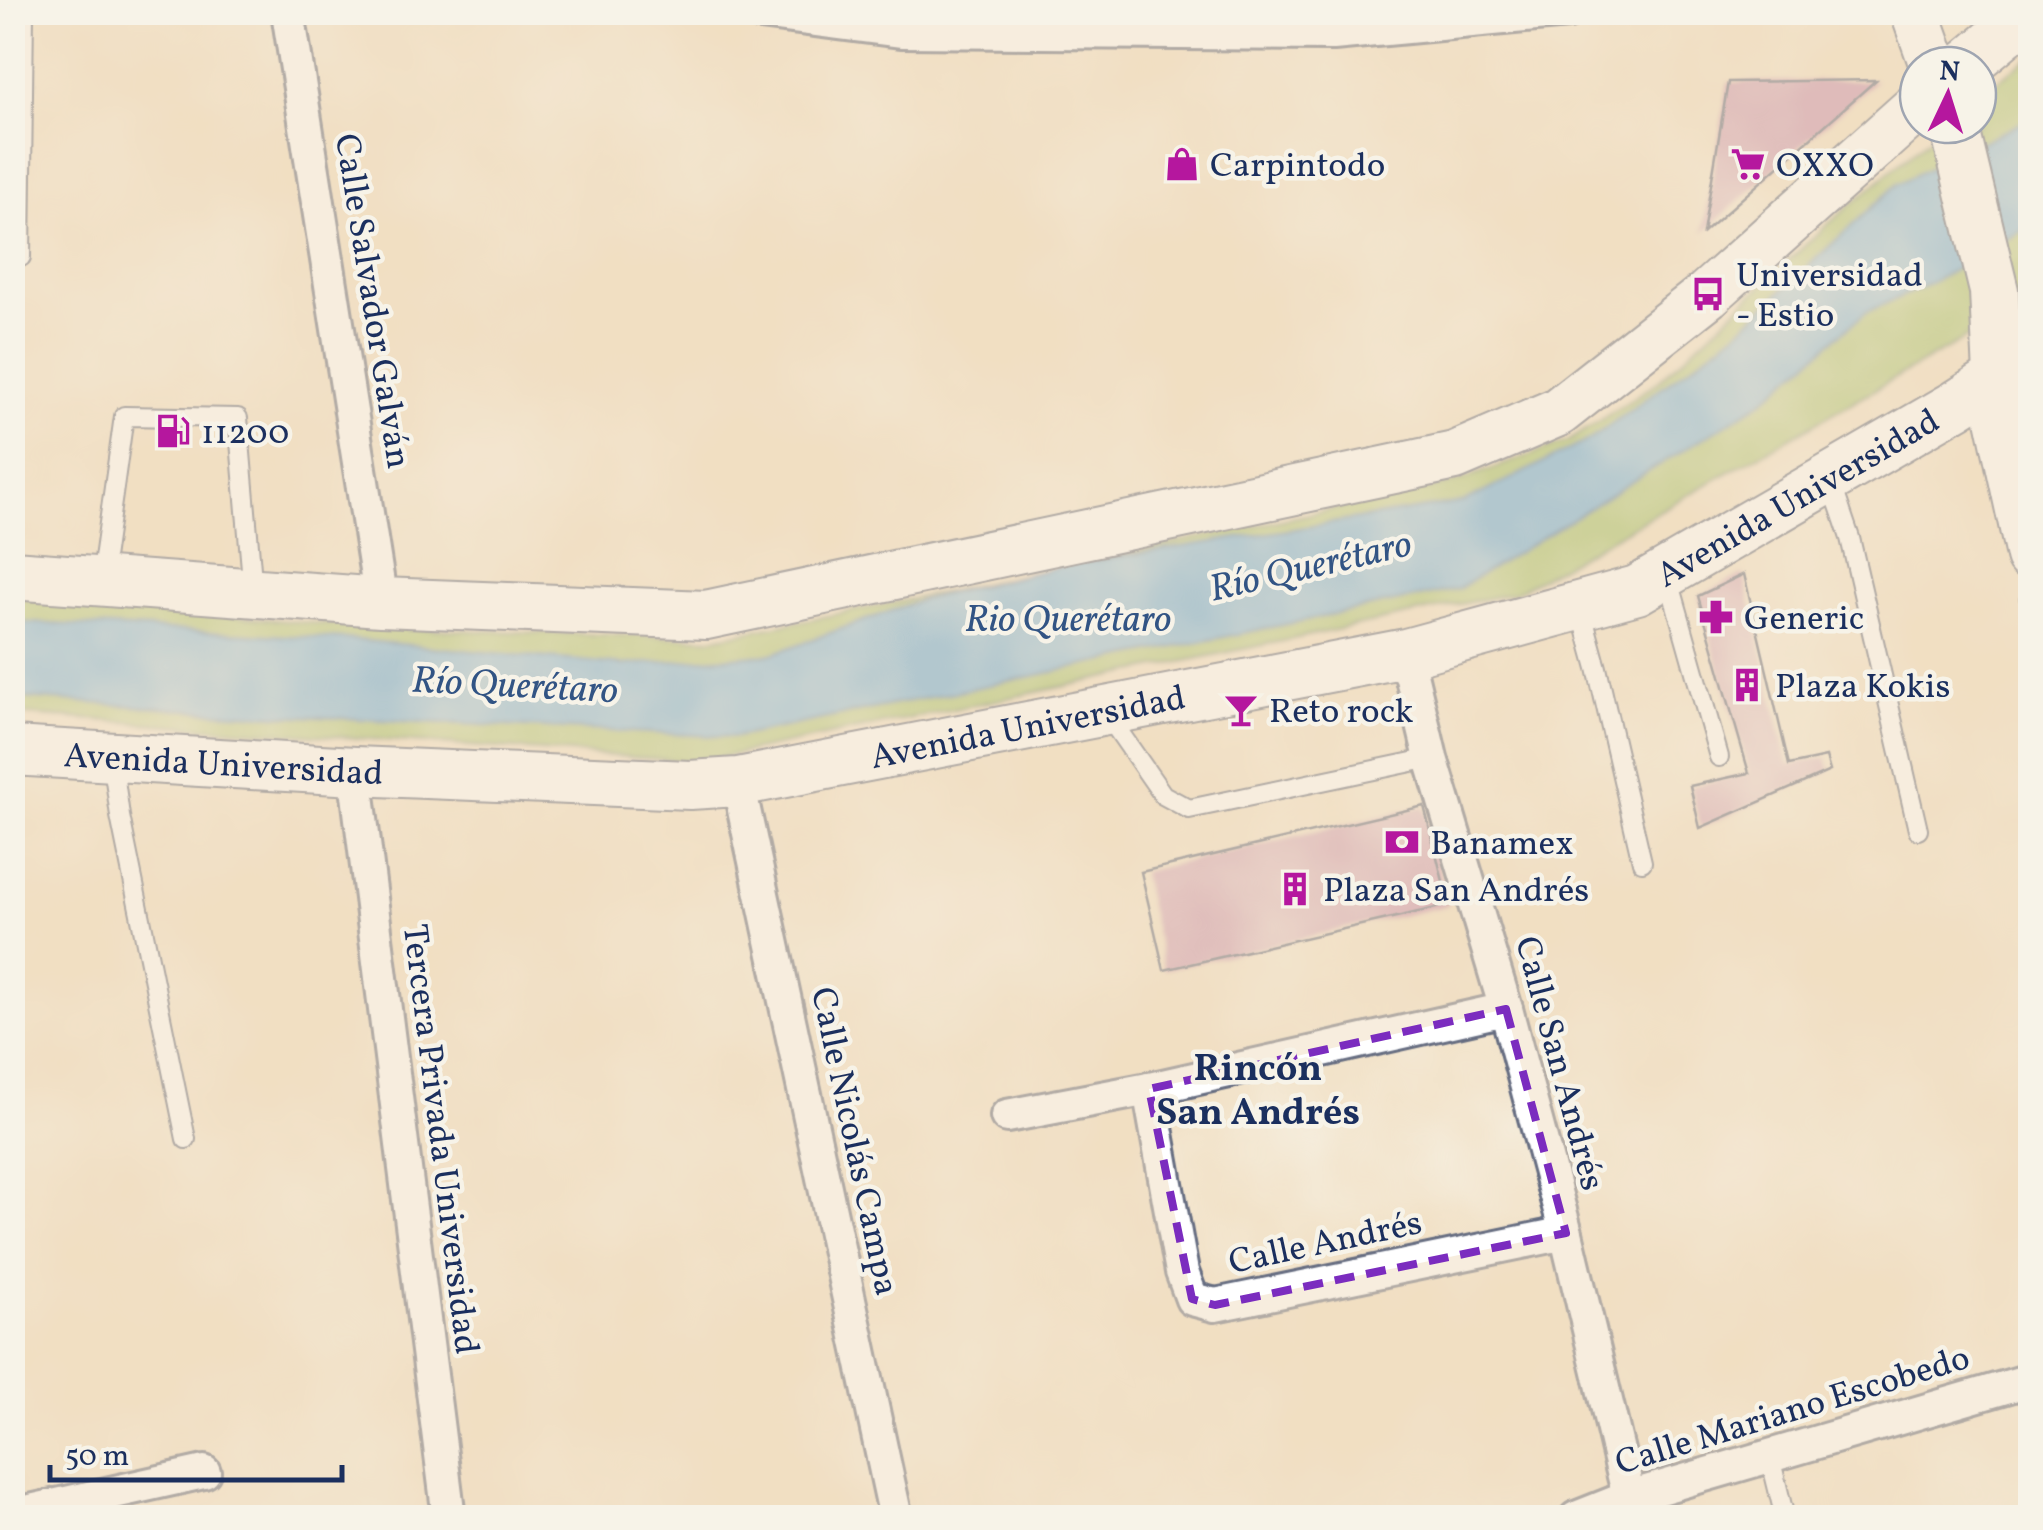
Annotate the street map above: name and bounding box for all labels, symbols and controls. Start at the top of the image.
north arrow [1898,45,1998,145]
text: N [1938,52,1961,93]
street label: Calle Salvador Galván [321,131,421,472]
place label: Carpintodo [1210,143,1385,191]
place label: OXXO [1776,143,1874,191]
shop icon: Carpintodo [1163,145,1201,183]
supermarket icon: OXXO [1729,145,1767,183]
place label: Universidad - Estio [1736,253,1923,341]
bus stop icon: Universidad - Estio [1689,275,1727,313]
street label: Avenida Universidad [1648,399,1949,601]
place label: 11200 [201,410,289,458]
fuel station icon: 11200 [154,412,192,450]
water label: Río Querétaro [1204,519,1417,617]
water label: Rio Querétaro [965,595,1171,648]
place label: Generic [1744,596,1865,644]
pharmacy icon: Generic [1697,598,1735,636]
water label: Río Querétaro [410,656,619,719]
place label: Plaza Kokis [1775,664,1950,712]
building icon: Plaza Kokis [1728,666,1766,704]
street label: Avenida Universidad [867,675,1190,783]
place label: Reto rock [1269,689,1414,737]
bar icon: Reto rock [1222,691,1260,729]
street label: Avenida Universidad [62,733,384,799]
place label: Banamex [1430,821,1573,869]
bank icon: Banamex [1383,823,1421,861]
place label: Plaza San Andrés [1323,868,1589,916]
building icon: Plaza San Andrés [1276,870,1314,908]
street label: Tercera Privada Universidad [389,922,489,1357]
street label: Calle San Andrés [1501,932,1615,1196]
street label: Calle Nicolás Campa [797,983,909,1300]
district label: Rincón San Andrés [1156,1044,1360,1141]
street label: Calle Andrés [1225,1200,1427,1288]
street label: Calle Mariano Escobedo [1610,1335,1976,1489]
scale bar [50,1420,342,1482]
text: 50 m [65,1436,129,1478]

